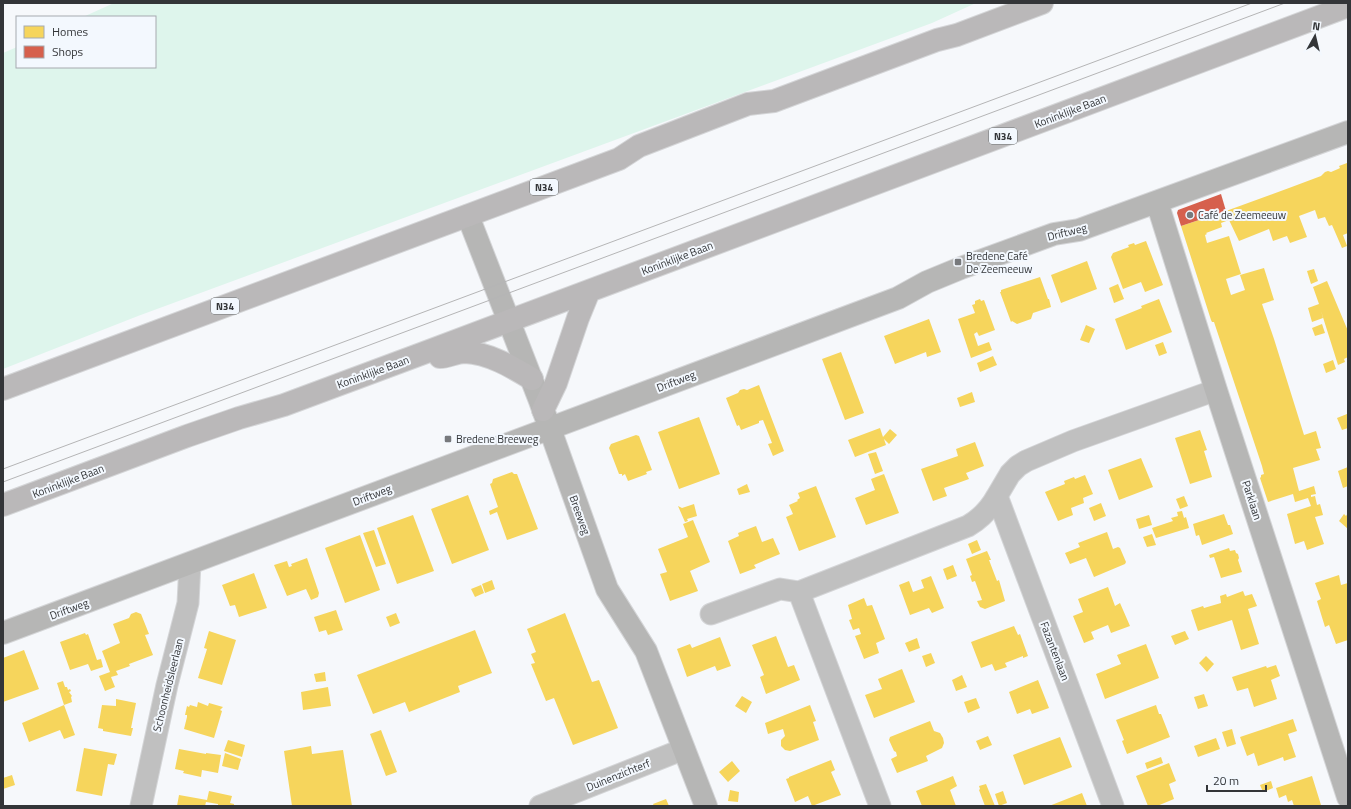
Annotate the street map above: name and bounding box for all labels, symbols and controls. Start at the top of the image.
legend [16,16,156,68]
north arrow [1295,16,1335,56]
text: N [1312,18,1321,35]
text: Homes [52,22,88,41]
text: Shops [52,42,84,61]
street label: Koninklijke Baan [1032,90,1108,132]
road number: N34 [989,128,1017,144]
road number: N34 [530,179,558,195]
place label: Café de Zeemeeuw [1198,207,1287,223]
marker: Café de Zeemeeuw [1185,210,1195,220]
street label: Driftweg [1045,219,1089,245]
street label: Koninklijke Baan [639,237,715,279]
place label: Bredene Café De Zeemeeuw [966,248,1033,277]
marker: Bredene Café De Zeemeeuw [953,257,963,267]
road number: N34 [211,298,239,314]
street label: Koninklijke Baan [335,352,411,392]
street label: Driftweg [654,366,698,396]
place label: Bredene Breeweg [456,431,539,447]
marker: Bredene Breeweg [443,434,453,444]
street label: Koninklijke Baan [30,460,106,502]
street label: Parklaan [1238,478,1266,522]
street label: Driftweg [350,480,394,510]
street label: Breeweg [565,493,595,537]
street label: Driftweg [47,594,91,623]
street label: Fazantenlaan [1036,619,1074,683]
street label: Schoonheidsleerlaan [149,636,187,733]
street label: Duinenzichterf [584,755,653,795]
scale bar [1207,767,1266,793]
text: 20 m [1213,771,1239,790]

